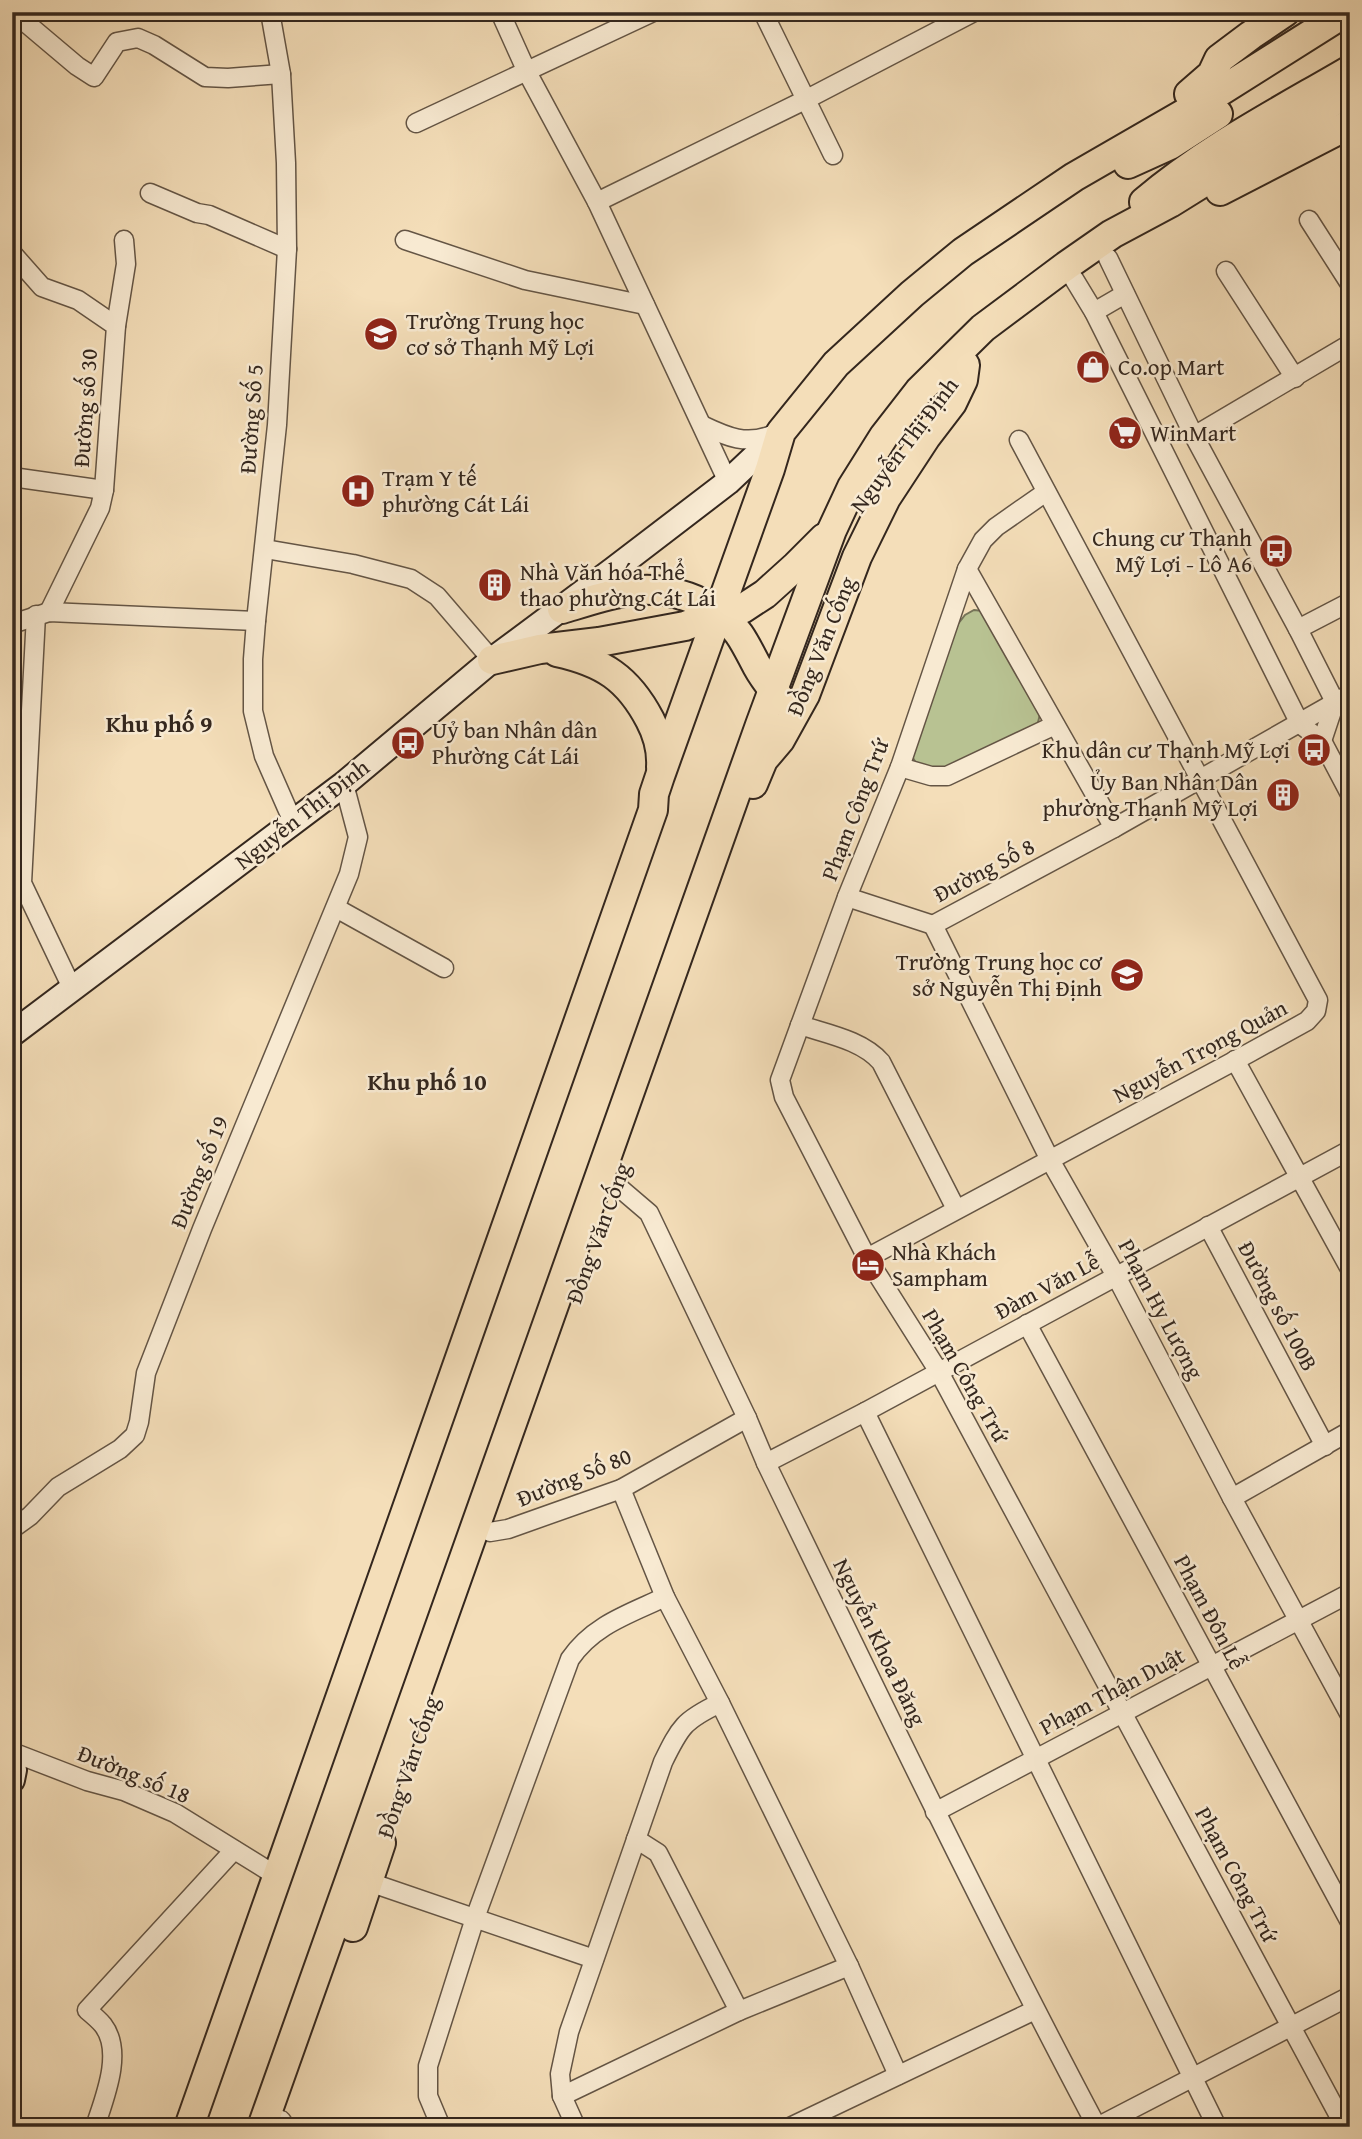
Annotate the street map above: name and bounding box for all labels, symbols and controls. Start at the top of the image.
place label: Trường Trung học cơ sở Thạnh Mỹ Lợi [406,304,594,363]
school or university icon: Trường Trung học cơ sở Thạnh Mỹ Lợi [362,315,400,353]
street label: Đường số 30 [64,348,105,468]
shop icon: Co.op Mart [1074,348,1112,386]
place label: Co.op Mart [1118,350,1224,383]
street label: Đường Số 5 [230,363,271,475]
street label: Nguyễn Thị Định [841,370,966,520]
supermarket icon: WinMart [1106,414,1144,452]
place label: WinMart [1150,416,1236,449]
place label: Trạm Y tế phường Cát Lái [382,461,529,520]
hospital icon: Trạm Y tế phường Cát Lái [339,472,377,510]
place label: Chung cư Thạnh Mỹ Lợi - Lô A6 [1092,521,1252,580]
bus stop icon: Chung cư Thạnh Mỹ Lợi - Lô A6 [1257,532,1295,570]
place label: Nhà Văn hóa Thể thao phường Cát Lái [520,555,716,614]
building icon: Nhà Văn hóa Thể thao phường Cát Lái [476,566,514,604]
street label: Đồng Văn Cống [778,571,864,720]
district label: Khu phố 9 [106,706,212,741]
place label: Uỷ ban Nhân dân Phường Cát Lái [432,713,597,772]
bus stop icon: Uỷ ban Nhân dân Phường Cát Lái [389,724,427,762]
bus stop icon: Khu dân cư Thạnh Mỹ Lợi [1295,731,1333,769]
street label: Phạm Công Trứ [812,732,897,885]
place label: Khu dân cư Thạnh Mỹ Lợi [1042,733,1290,766]
street label: Nguyễn Thị Định [227,750,376,877]
place label: Ủy Ban Nhân Dân phường Thạnh Mỹ Lợi [1043,765,1258,824]
building icon: Ủy Ban Nhân Dân phường Thạnh Mỹ Lợi [1264,776,1302,814]
street label: Đường Số 8 [928,829,1040,910]
place label: Trường Trung học cơ sở Nguyễn Thị Định [896,945,1103,1004]
school or university icon: Trường Trung học cơ sở Nguyễn Thị Định [1108,956,1146,994]
street label: Nguyễn Trọng Quản [1107,991,1293,1110]
district label: Khu phố 10 [367,1064,487,1099]
street label: Đường số 19 [161,1111,236,1233]
street label: Đồng Văn Cống [557,1157,638,1308]
street label: Phạm Hy Lượng [1111,1233,1213,1385]
place label: Nhà Khách Sampham [892,1235,996,1294]
street label: Đường số 100B [1230,1235,1327,1377]
street label: Đàm Văn Lễ [988,1244,1105,1327]
hotel icon: Nhà Khách Sampham [849,1246,887,1284]
street label: Phạm Công Trứ [914,1302,1019,1450]
street label: Đường Số 80 [512,1439,636,1514]
street label: Phạm Đôn Lễ [1166,1549,1255,1675]
street label: Nguyễn Khoa Đăng [826,1553,936,1732]
street label: Phạm Thận Duật [1033,1638,1190,1743]
street label: Đồng Văn Cống [368,1691,447,1842]
street label: Đường số 18 [73,1736,195,1811]
street label: Phạm Công Trứ [1188,1801,1288,1949]

